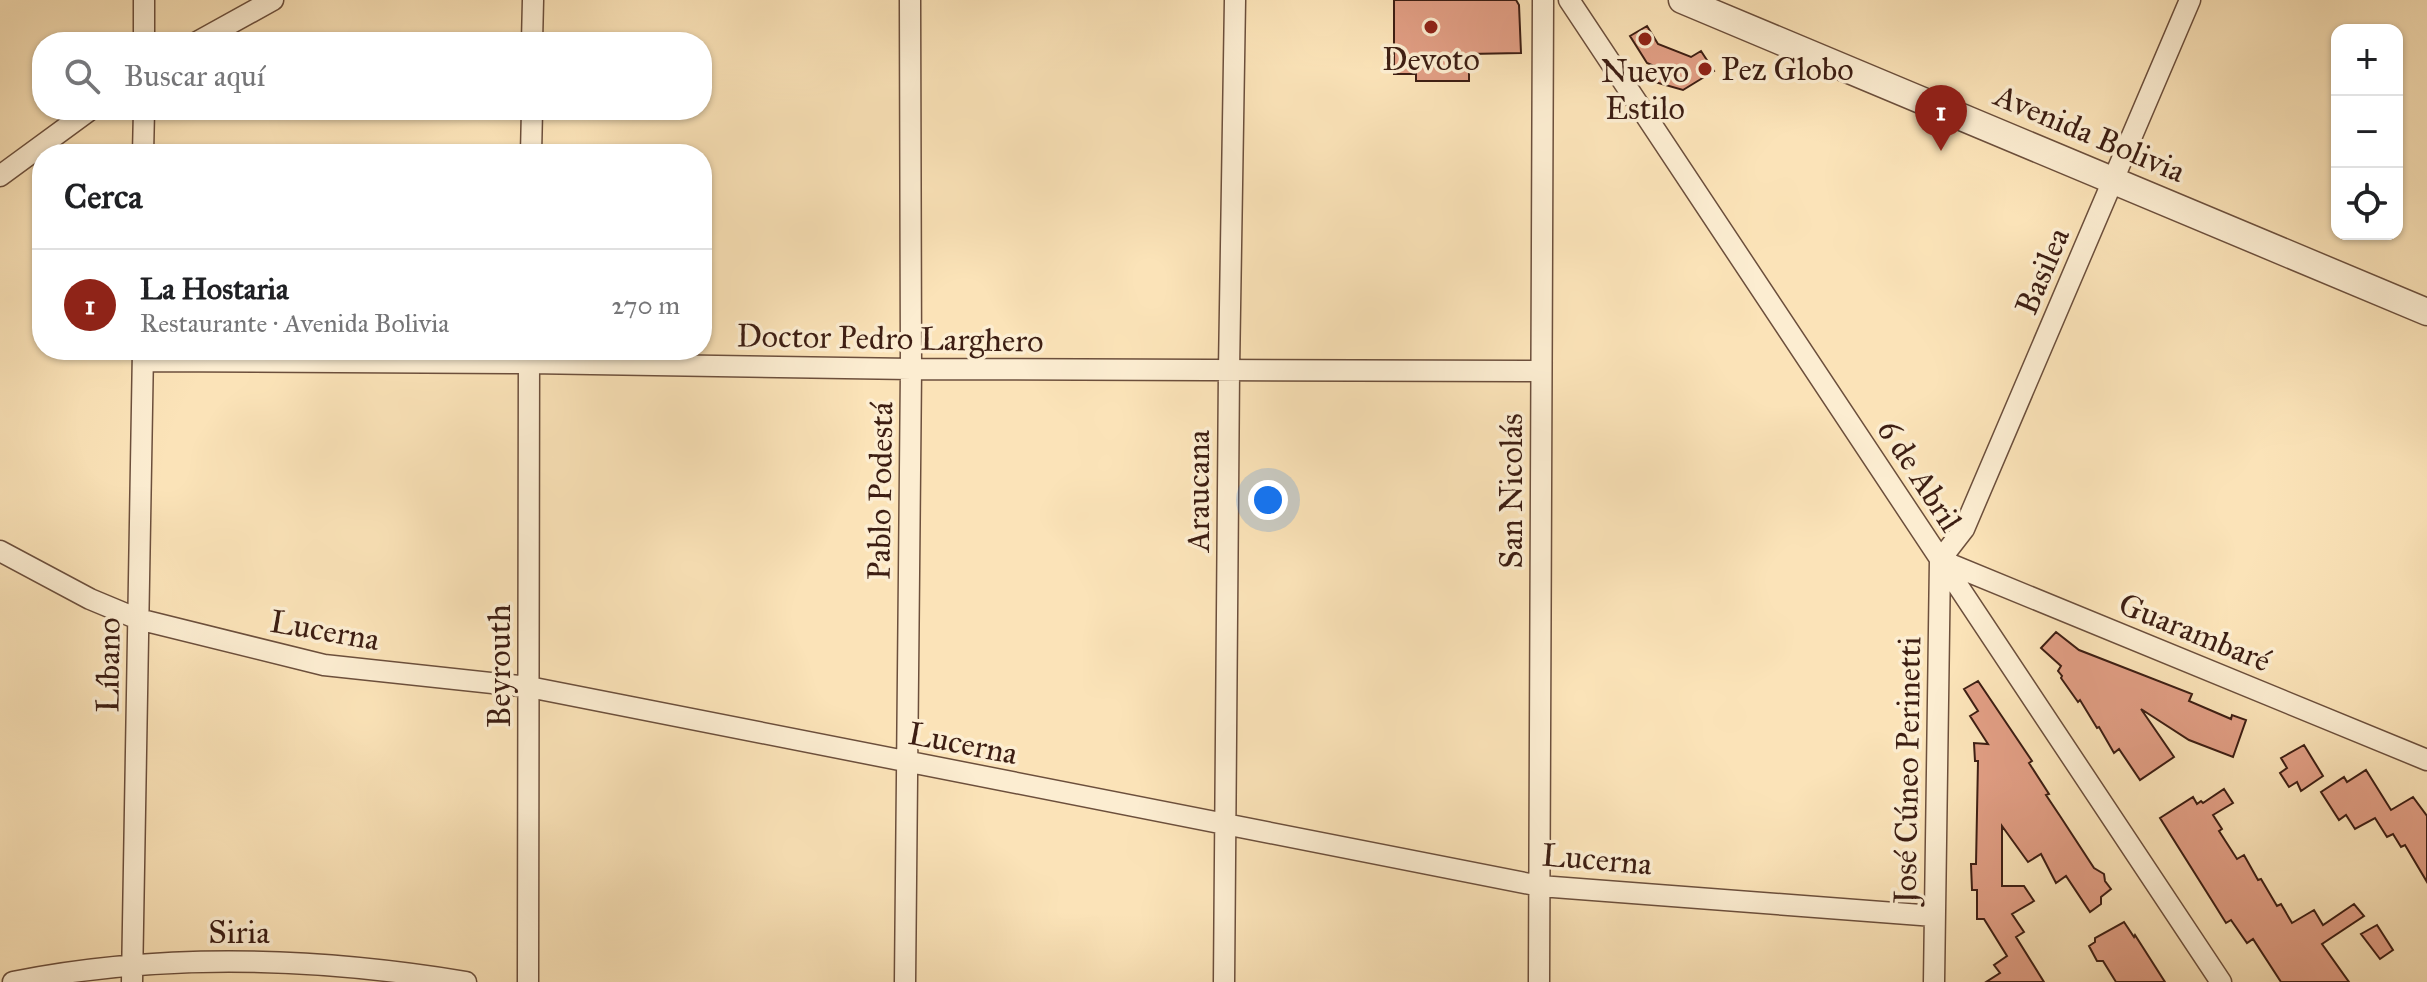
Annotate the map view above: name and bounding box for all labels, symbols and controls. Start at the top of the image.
marker: Devoto [1422,18,1440,36]
map controls [2331,24,2403,240]
button: + [2331,24,2403,96]
marker: Nuevo Estilo [1636,30,1654,48]
search box [32,32,712,120]
place label: Devoto [1382,40,1480,79]
place label: Pez Globo [1721,50,1854,89]
place label: Nuevo Estilo [1601,52,1689,128]
icon: search [60,54,104,98]
text: Buscar aquí [124,58,265,94]
marker: Pez Globo [1696,60,1714,78]
street label: Avenida Bolivia [1987,75,2191,191]
pin: 1 [1915,85,1967,151]
button: − [2331,96,2403,168]
button: locate [2331,168,2403,240]
text: Cerca [64,176,143,217]
street label: Basilea [2007,221,2078,320]
text: La Hostaria [140,271,289,307]
text: 1 [85,289,95,321]
text: 270 m [611,289,680,321]
text: Restaurante · Avenida Bolivia [140,307,449,339]
street label: Doctor Pedro Larghero [736,316,1044,361]
street label: Pablo Podestá [859,401,902,580]
street label: 6 de Abril [1869,412,1970,539]
street label: San Nicolás [1492,413,1531,569]
street label: Araucana [1179,430,1218,554]
your location [1248,480,1288,520]
street label: Guarambaré [2113,584,2277,681]
street label: Lucerna [267,602,383,659]
street label: Beyrouth [480,604,519,728]
street label: Líbano [88,617,129,713]
street label: José Cúneo Perinetti [1886,636,1929,907]
street label: Lucerna [905,714,1021,773]
street label: Lucerna [1540,835,1654,884]
street label: Siria [208,913,270,952]

